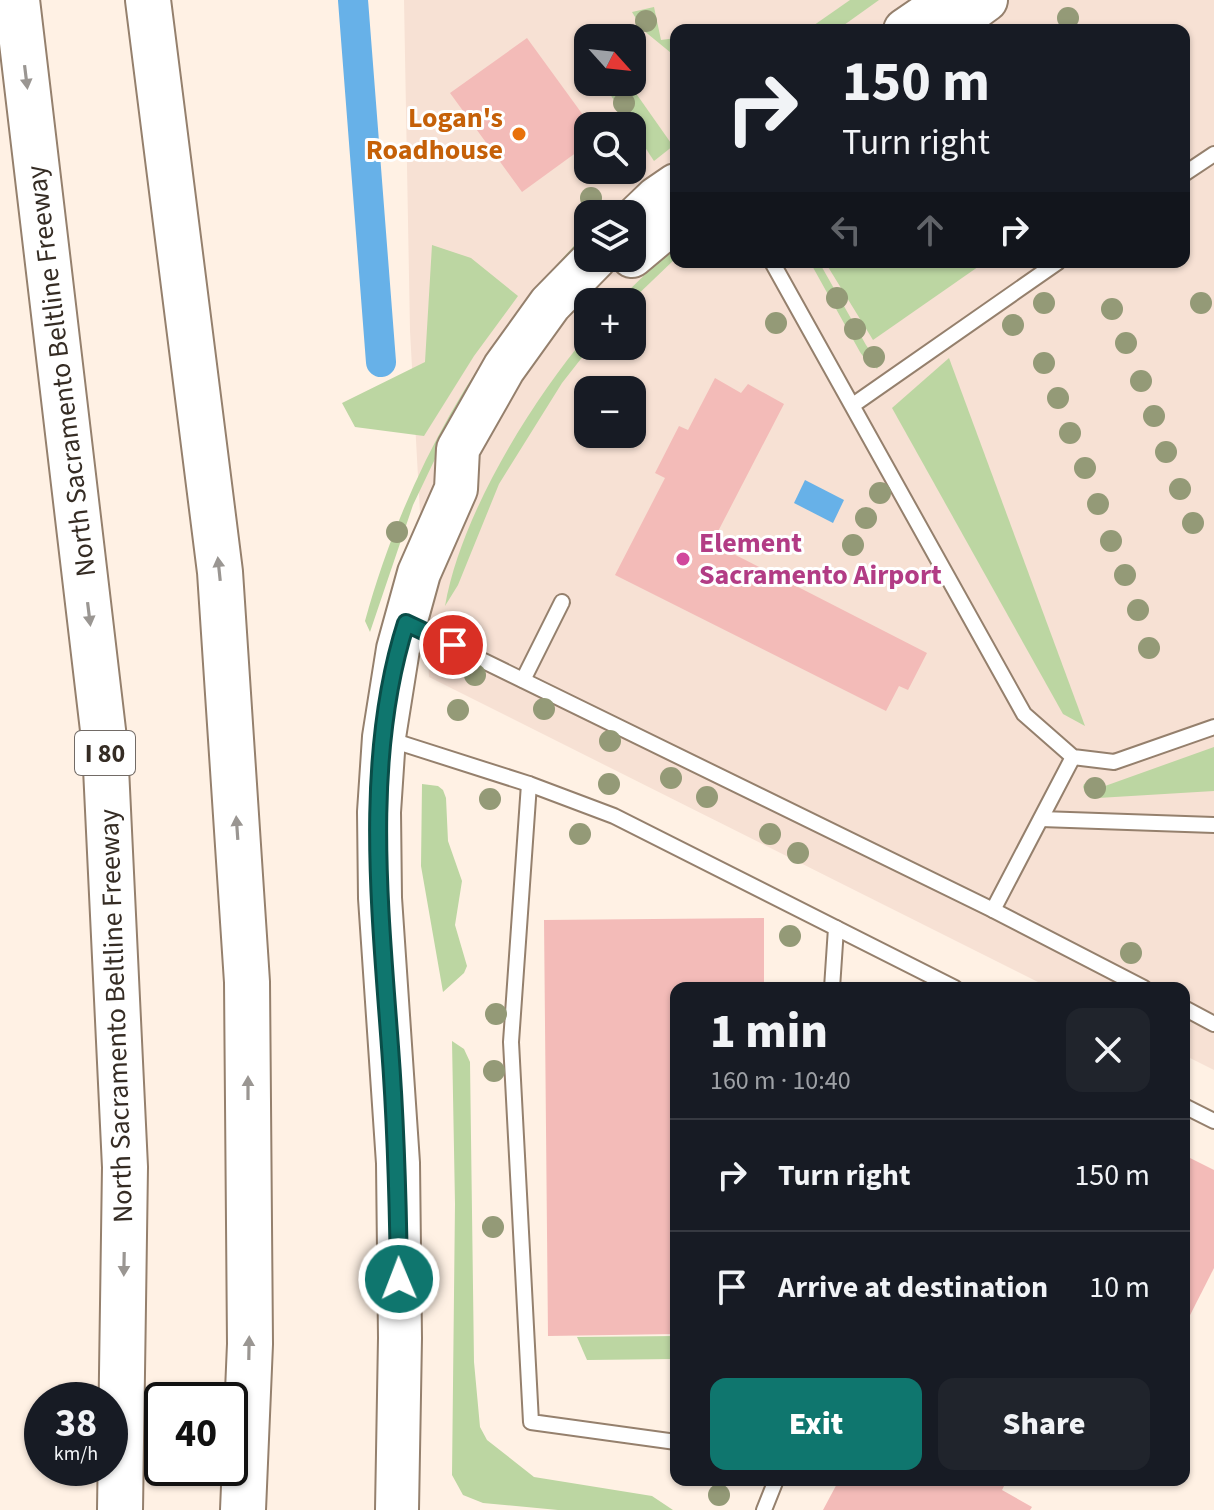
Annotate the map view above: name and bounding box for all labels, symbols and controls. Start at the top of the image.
north arrow [574,24,646,96]
map controls [574,24,646,448]
text: 150 m [842,43,990,122]
icon: right [710,56,814,160]
one-way arrow [20,65,33,90]
place label: Logan's Roadhouse [366,98,503,170]
button: search [574,112,646,184]
text: Turn right [842,117,990,168]
marker: Logan's Roadhouse [510,125,528,143]
street label: North Sacramento Beltline Freeway [16,163,106,579]
button: layers [574,200,646,272]
icon: left [824,208,868,252]
icon: ahead [908,208,952,252]
icon: right [992,208,1036,252]
button: + [574,288,646,360]
button: − [574,376,646,448]
place label: Element Sacramento Airport [699,523,942,595]
marker: Element Sacramento Airport [674,550,692,568]
one-way arrow [213,556,226,581]
one-way arrow [83,602,96,627]
pin [419,611,487,679]
icon: arrive [431,623,475,667]
road number: I 80 [75,731,135,775]
street label: North Sacramento Beltline Freeway [89,808,143,1224]
one-way arrow [230,816,243,841]
text: 1 min [710,998,828,1066]
button: close [1066,1008,1150,1092]
text: 160 m · 10:40 [710,1062,851,1099]
one-way arrow [242,1075,254,1100]
icon: right [710,1153,754,1197]
text: Turn right [778,1154,910,1197]
text: 150 m [1074,1154,1150,1197]
position arrow [357,1237,441,1321]
one-way arrow [118,1252,130,1277]
icon: arrive [710,1265,754,1309]
text: Arrive at destination [778,1266,1048,1309]
text: 10 m [1089,1266,1150,1309]
one-way arrow [243,1335,256,1360]
button: Exit [710,1378,922,1470]
button: Share [938,1378,1150,1470]
speed limit sign: 40 [144,1382,248,1486]
text: 38 [55,1395,97,1452]
text: km/h [54,1440,98,1468]

